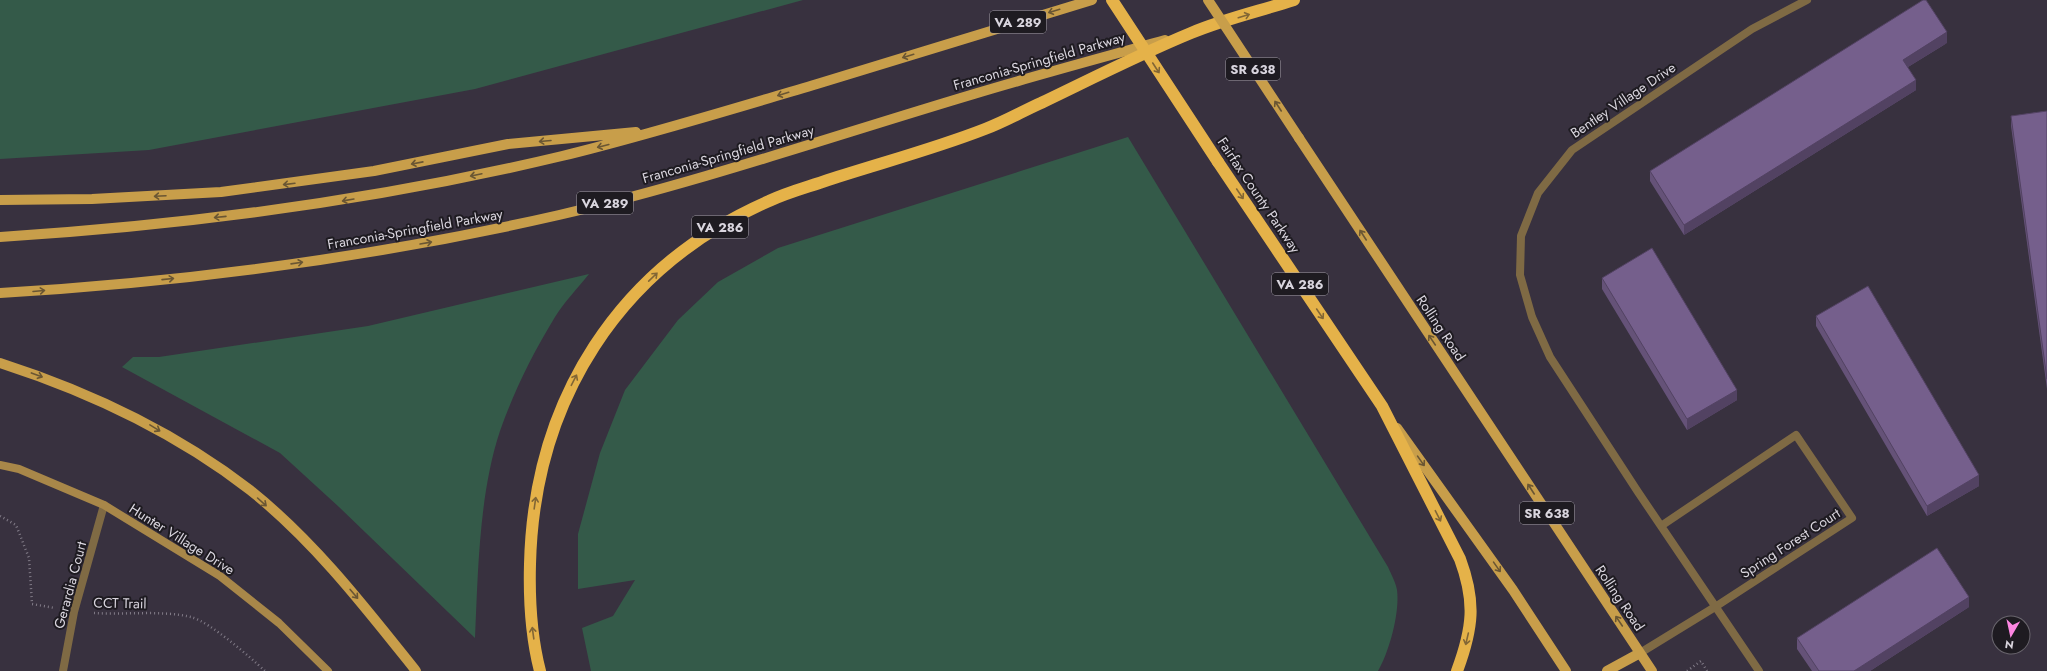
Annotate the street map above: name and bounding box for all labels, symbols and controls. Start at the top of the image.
one-way arrow [1048,8,1061,15]
road number: VA 289 [990,11,1046,33]
one-way arrow [1237,12,1250,19]
street label: Franconia-Springfield Parkway [951,27,1128,95]
one-way arrow [901,53,914,60]
street label: Bentley Village Drive [1566,57,1680,143]
road number: SR 638 [1226,58,1280,80]
one-way arrow [1152,62,1160,73]
one-way arrow [777,91,790,98]
one-way arrow [1273,100,1281,112]
street label: Franconia-Springfield Parkway [640,120,817,188]
street label: Fairfax County Parkway [1213,133,1306,258]
one-way arrow [539,137,552,144]
one-way arrow [596,142,609,150]
one-way arrow [411,159,424,167]
one-way arrow [470,171,483,179]
one-way arrow [283,180,296,188]
one-way arrow [1236,189,1244,200]
one-way arrow [154,192,167,200]
road number: VA 289 [577,192,633,214]
one-way arrow [342,196,355,204]
street label: Franconia-Springfield Parkway [326,204,505,254]
one-way arrow [214,213,227,221]
road number: VA 286 [692,216,748,238]
one-way arrow [1358,229,1366,241]
one-way arrow [419,239,432,247]
one-way arrow [290,259,303,267]
one-way arrow [647,273,657,282]
road number: VA 286 [1272,273,1328,295]
one-way arrow [161,276,174,283]
one-way arrow [32,287,45,294]
street label: Rolling Road [1412,291,1470,365]
one-way arrow [1316,308,1324,319]
one-way arrow [1428,335,1436,346]
one-way arrow [30,372,43,379]
one-way arrow [571,374,579,386]
one-way arrow [149,425,161,433]
one-way arrow [1417,455,1425,466]
one-way arrow [1527,484,1535,495]
one-way arrow [257,497,268,506]
one-way arrow [531,497,539,510]
street label: Hunter Village Drive [125,498,239,580]
road number: SR 638 [1520,502,1574,524]
street label: Spring Forest Court [1736,503,1844,583]
one-way arrow [1435,510,1442,522]
street label: Gerardia Court [49,538,91,631]
one-way arrow [1493,561,1501,572]
street label: Rolling Road [1591,561,1649,635]
one-way arrow [349,589,358,600]
street label: CCT Trail [93,593,147,613]
one-way arrow [1615,615,1623,626]
north arrow [1991,615,2031,655]
one-way arrow [529,627,537,640]
one-way arrow [1463,632,1471,645]
text: N [2004,636,2015,653]

